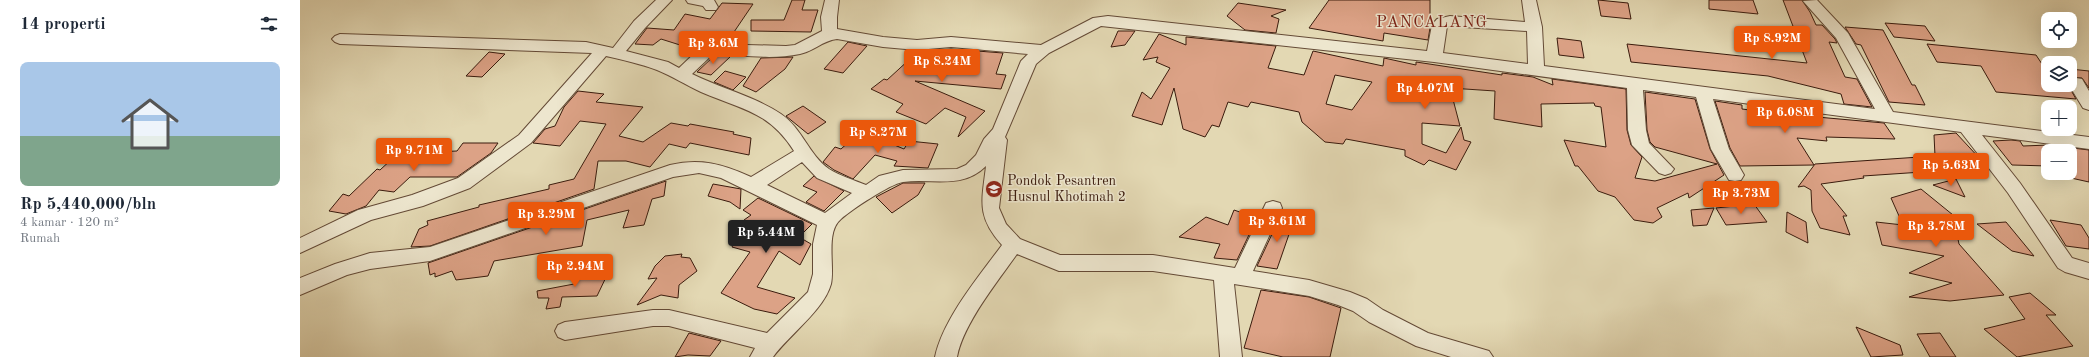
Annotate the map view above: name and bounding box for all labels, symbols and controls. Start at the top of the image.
map controls [2041,12,2077,180]
button: locate [2041,12,2077,48]
icon: filters [258,13,280,35]
district label: PANCALANG [1376,15,1488,31]
text: 14 properti [20,16,106,33]
pin: Rp 8.92M [1731,26,1813,60]
pin: Rp 3.6M [676,31,750,65]
text: Rp 8.92M [1743,32,1801,45]
text: Rp 3.6M [688,37,738,50]
pin: Rp 8.24M [901,49,983,83]
text: Rp 8.24M [913,55,971,68]
button: layers [2041,56,2077,92]
pin: Rp 4.07M [1384,76,1466,110]
text: Rp 4.07M [1396,82,1454,95]
icon: home [114,88,186,160]
pin: Rp 6.08M [1744,100,1826,134]
button: + [2041,100,2077,136]
text: Rp 6.08M [1756,106,1814,119]
pin: Rp 8.27M [837,120,919,154]
text: Rp 8.27M [849,126,907,139]
pin: Rp 9.71M [373,138,455,172]
text: Rp 9.71M [385,144,443,157]
button: − [2041,144,2077,180]
pin: Rp 5.63M [1910,153,1992,187]
text: Rp 5.63M [1922,159,1980,172]
place label: Pondok Pesantren Husnul Khotimah 2 [1007,174,1126,204]
school or university icon: Pondok Pesantren Husnul Khotimah 2 [984,179,1004,199]
pin: Rp 3.73M [1700,181,1782,215]
text: Rp 3.73M [1712,187,1770,200]
text: Rp 5,440,000/bln [20,196,156,213]
pin: Rp 3.29M [505,202,587,236]
text: Rp 3.29M [517,208,575,221]
pin: Rp 3.61M [1236,209,1318,243]
pin: Rp 3.78M [1895,214,1977,248]
text: Rp 3.61M [1248,215,1306,228]
text: 4 kamar · 120 m² [20,216,119,229]
pin: Rp 5.44M [725,220,807,254]
text: Rp 3.78M [1907,220,1965,233]
text: Rp 5.44M [737,226,795,239]
text: Rumah [20,232,60,245]
pin: Rp 2.94M [534,254,616,288]
text: Rp 2.94M [546,260,604,273]

